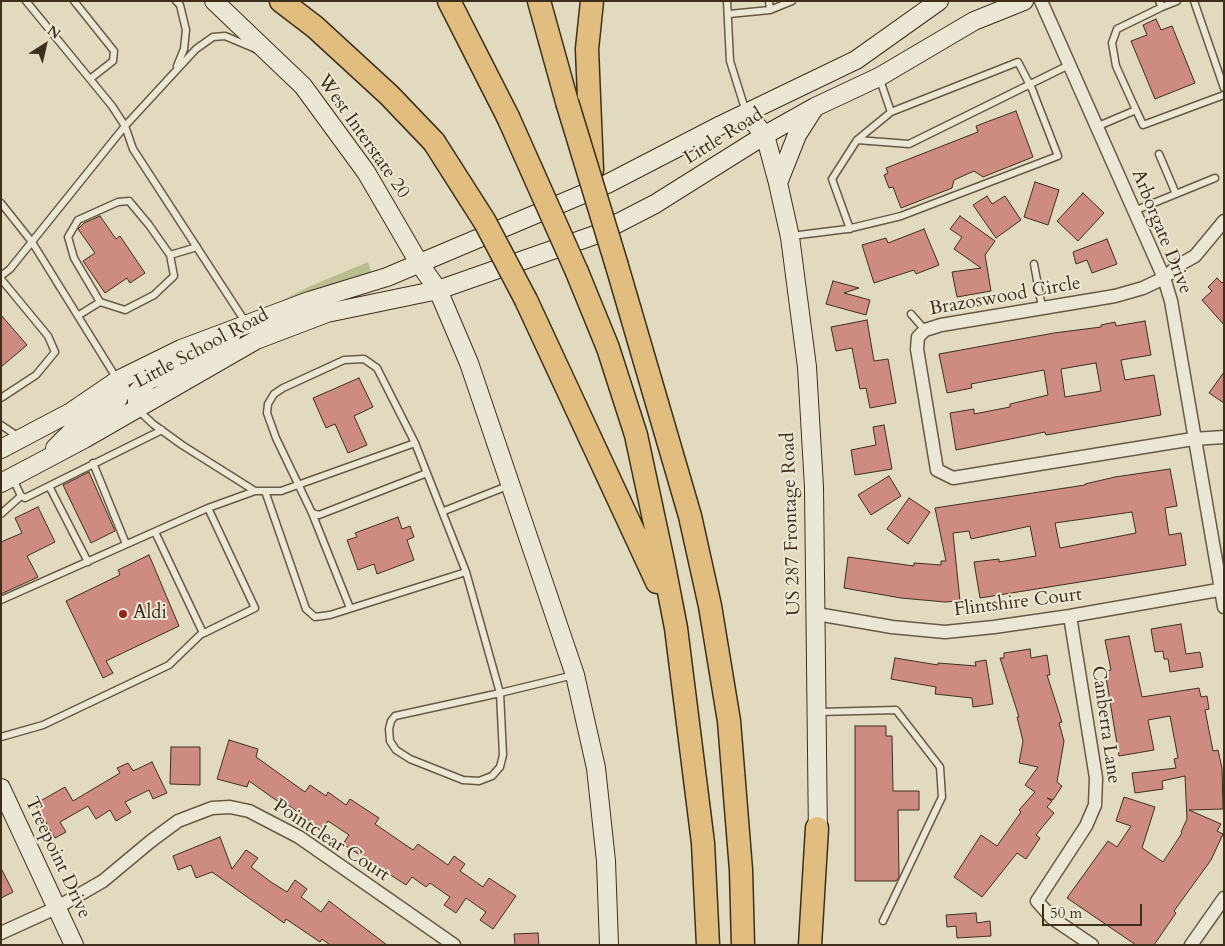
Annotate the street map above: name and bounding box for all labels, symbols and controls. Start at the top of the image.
north arrow [20,20,70,70]
text: N [43,21,64,44]
street label: West Interstate 20 [312,71,414,203]
street label: Little Road [680,104,768,170]
street label: Arborgate Drive [1126,166,1196,298]
street label: Brazoswood Circle [928,272,1082,322]
street label: Little School Road [131,304,273,394]
street label: US 287 Frontage Road [777,432,807,616]
street label: Flintshire Court [953,584,1083,622]
place label: Aldi [133,603,167,625]
marker: Aldi [117,608,129,620]
street label: Canberra Lane [1085,665,1125,785]
street label: Treepoint Drive [19,794,95,922]
street label: Pointclear Court [269,795,393,887]
scale bar [1045,894,1145,926]
text: 50 m [1050,903,1082,923]

